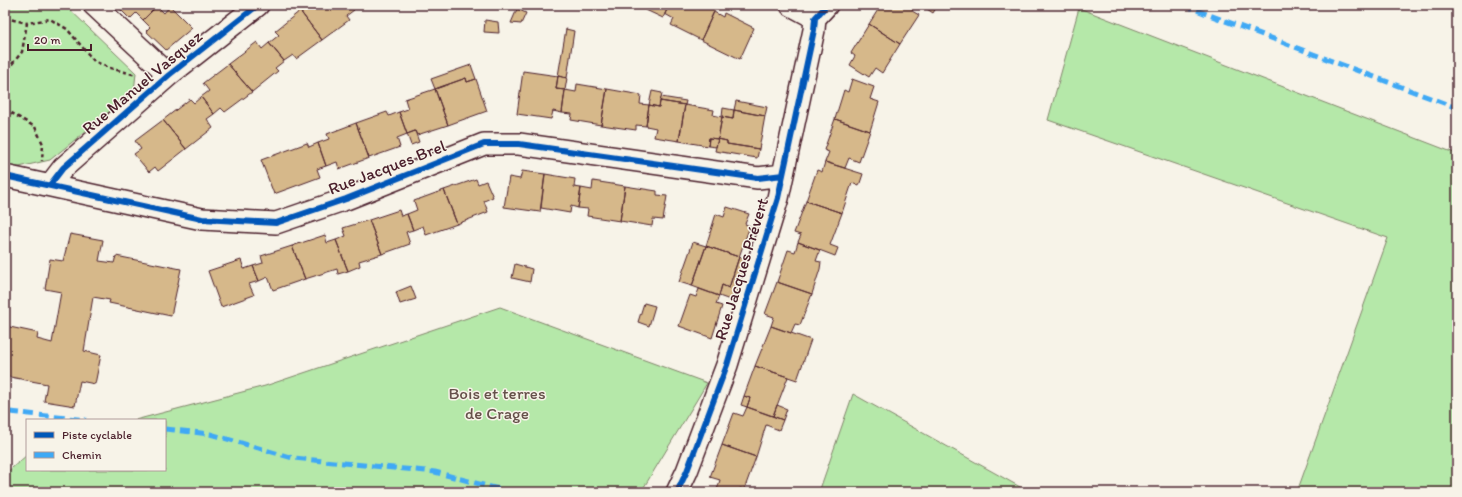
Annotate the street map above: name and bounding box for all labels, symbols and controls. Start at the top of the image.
scale bar [28,26,91,52]
street label: Rue Manuel Vasquez [78,26,206,138]
text: 20 m [34,33,61,47]
street label: Rue Jacques Brel [325,135,449,199]
street label: Rue Jacques Prévert [710,196,772,342]
park label: Bois et terres de Crage [448,383,546,423]
legend [26,419,166,471]
text: Piste cyclable [62,428,132,442]
text: Chemin [62,448,102,462]

